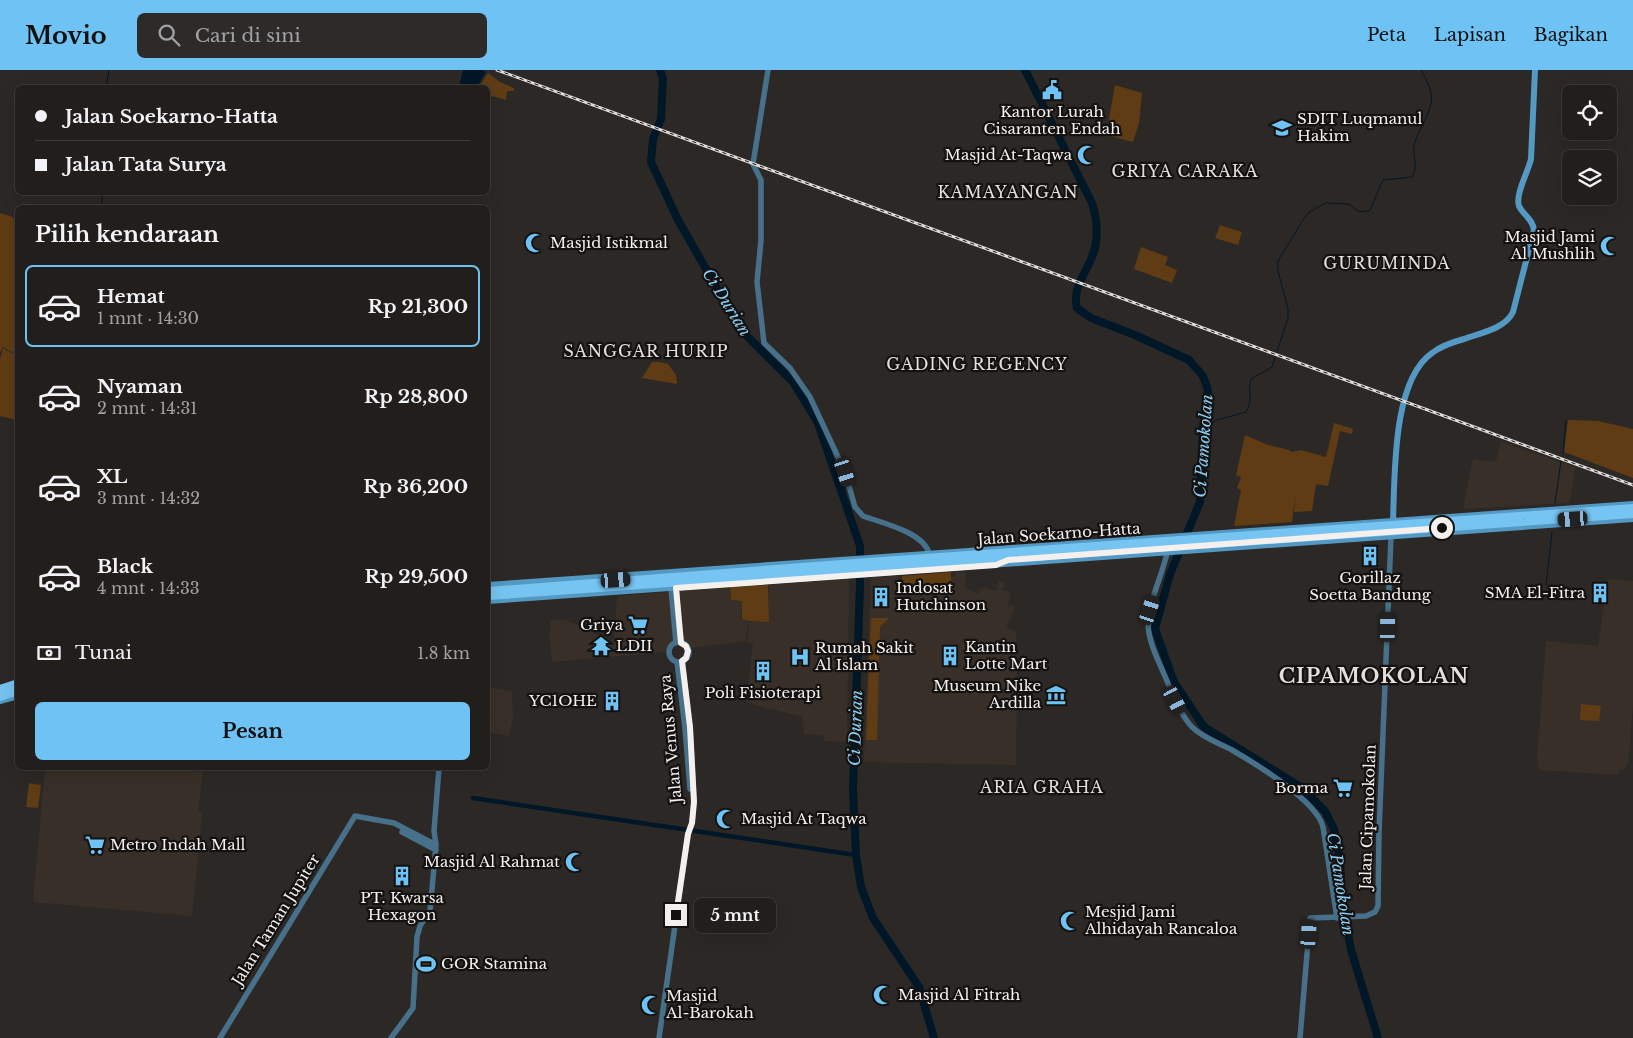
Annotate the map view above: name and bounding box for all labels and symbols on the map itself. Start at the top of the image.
public building icon: Kantor Lurah Cisaranten Endah [1041,79,1063,101]
place label: Kantor Lurah Cisaranten Endah [984,102,1120,138]
place label: SDIT Luqmanul Hakim [1297,109,1422,145]
school or university icon: SDIT Luqmanul Hakim [1271,117,1293,139]
mosque icon: Masjid At-Taqwa [1076,144,1098,166]
place label: Masjid At-Taqwa [945,145,1073,164]
district label: GRIYA CARAKA [1112,161,1259,181]
district label: KAMAYANGAN [937,182,1079,202]
place label: Masjid Jami Al Mushlih [1504,227,1595,263]
mosque icon: Masjid Istikmal [524,232,546,254]
place label: Masjid Istikmal [550,233,668,252]
mosque icon: Masjid Jami Al Mushlih [1599,235,1621,257]
district label: GURUMINDA [1323,253,1451,273]
water label: Ci Durian [698,264,756,340]
district label: SANGGAR HURIP [563,341,729,361]
district label: GADING REGENCY [886,354,1068,374]
water label: Ci Pamokolan [1189,394,1217,498]
car [833,455,856,489]
car [1557,510,1588,528]
route start [1431,517,1453,539]
street label: Jalan Soekarno-Hatta [975,518,1142,549]
building icon: Gorillaz Soetta Bandung [1359,545,1381,567]
place label: Gorillaz Soetta Bandung [1309,568,1432,604]
car [600,571,631,589]
place label: Indosat Hutchinson [896,578,986,614]
building icon: SMA El-Fitra [1589,582,1611,604]
place label: SMA El-Fitra [1485,583,1586,602]
building icon: Indosat Hutchinson [870,586,892,608]
car [1138,593,1161,627]
car [1380,612,1395,642]
supermarket icon: Griya [627,614,649,636]
place label: Griya [580,615,624,634]
temple icon: LDII [590,635,612,657]
place label: LDII [616,636,652,655]
place label: Kantin Lotte Mart [965,637,1048,673]
place label: Rumah Sakit Al Islam [814,638,914,674]
building icon: Kantin Lotte Mart [939,645,961,667]
hospital icon: Rumah Sakit Al Islam [789,646,811,668]
building icon: Poli Fisioterapi [752,660,774,682]
district label: CIPAMOKOLAN [1279,664,1469,688]
street label: Jalan Venus Raya [655,673,686,806]
place label: Museum Nike Ardilla [933,676,1042,712]
place label: Poli Fisioterapi [705,683,821,702]
car [1161,683,1188,717]
museum icon: Museum Nike Ardilla [1045,684,1067,706]
building icon: YC1OHE [601,690,623,712]
water label: Ci Durian [844,690,866,766]
place label: YC1OHE [528,691,597,710]
street label: Jalan Cipamokolan [1355,744,1380,892]
district label: ARIA GRAHA [979,777,1104,797]
supermarket icon: Borma [1332,777,1354,799]
place label: Borma [1275,778,1329,797]
mosque icon: Masjid At Taqwa [715,808,737,830]
place label: Masjid At Taqwa [741,809,867,828]
water label: Ci Pamokolan [1323,831,1359,937]
supermarket icon: Metro Indah Mall [84,834,106,856]
place label: Metro Indah Mall [110,835,246,854]
street label: Jalan Taman Jupiter [226,850,324,991]
mosque icon: Masjid Al Rahmat [564,851,586,873]
place label: Masjid Al Rahmat [424,852,560,871]
building icon: PT. Kwarsa Hexagon [391,865,413,887]
place label: PT. Kwarsa Hexagon [360,888,445,924]
callout: 5 mnt [694,898,776,932]
place label: Mesjid Jami Alhidayah Rancaloa [1084,902,1238,938]
route end [665,904,687,926]
mosque icon: Mesjid Jami Alhidayah Rancaloa [1059,910,1081,932]
car [1300,919,1317,949]
sports icon: GOR Stamina [415,953,437,975]
place label: GOR Stamina [441,954,548,973]
mosque icon: Masjid Al Fitrah [872,984,894,1006]
place label: Masjid Al Fitrah [898,985,1020,1004]
place label: Masjid Al-Barokah [665,986,754,1022]
mosque icon: Masjid Al-Barokah [640,994,662,1016]

